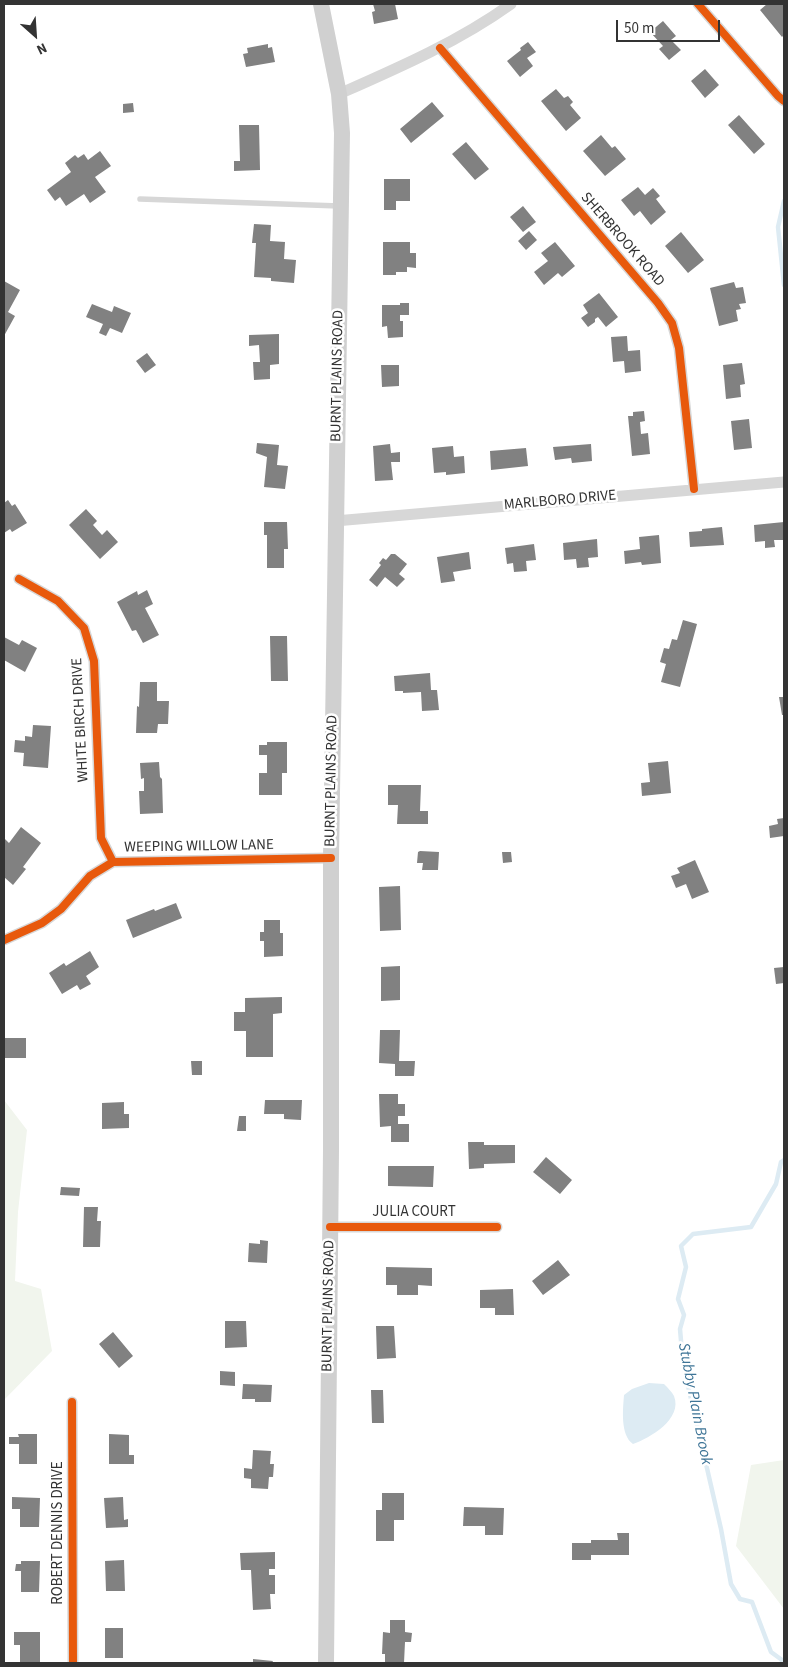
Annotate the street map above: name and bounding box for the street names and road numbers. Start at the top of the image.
street label: SHERBROOK ROAD [576,189,668,291]
street label: BURNT PLAINS ROAD [328,310,348,442]
street label: MARLBORO DRIVE [503,487,617,515]
street label: WHITE BIRCH DRIVE [69,657,93,783]
street label: BURNT PLAINS ROAD [322,715,342,847]
street label: WEEPING WILLOW LANE [124,837,274,857]
street label: JULIA COURT [372,1204,456,1222]
street label: BURNT PLAINS ROAD [319,1240,339,1372]
street label: ROBERT DENNIS DRIVE [50,1461,68,1605]

